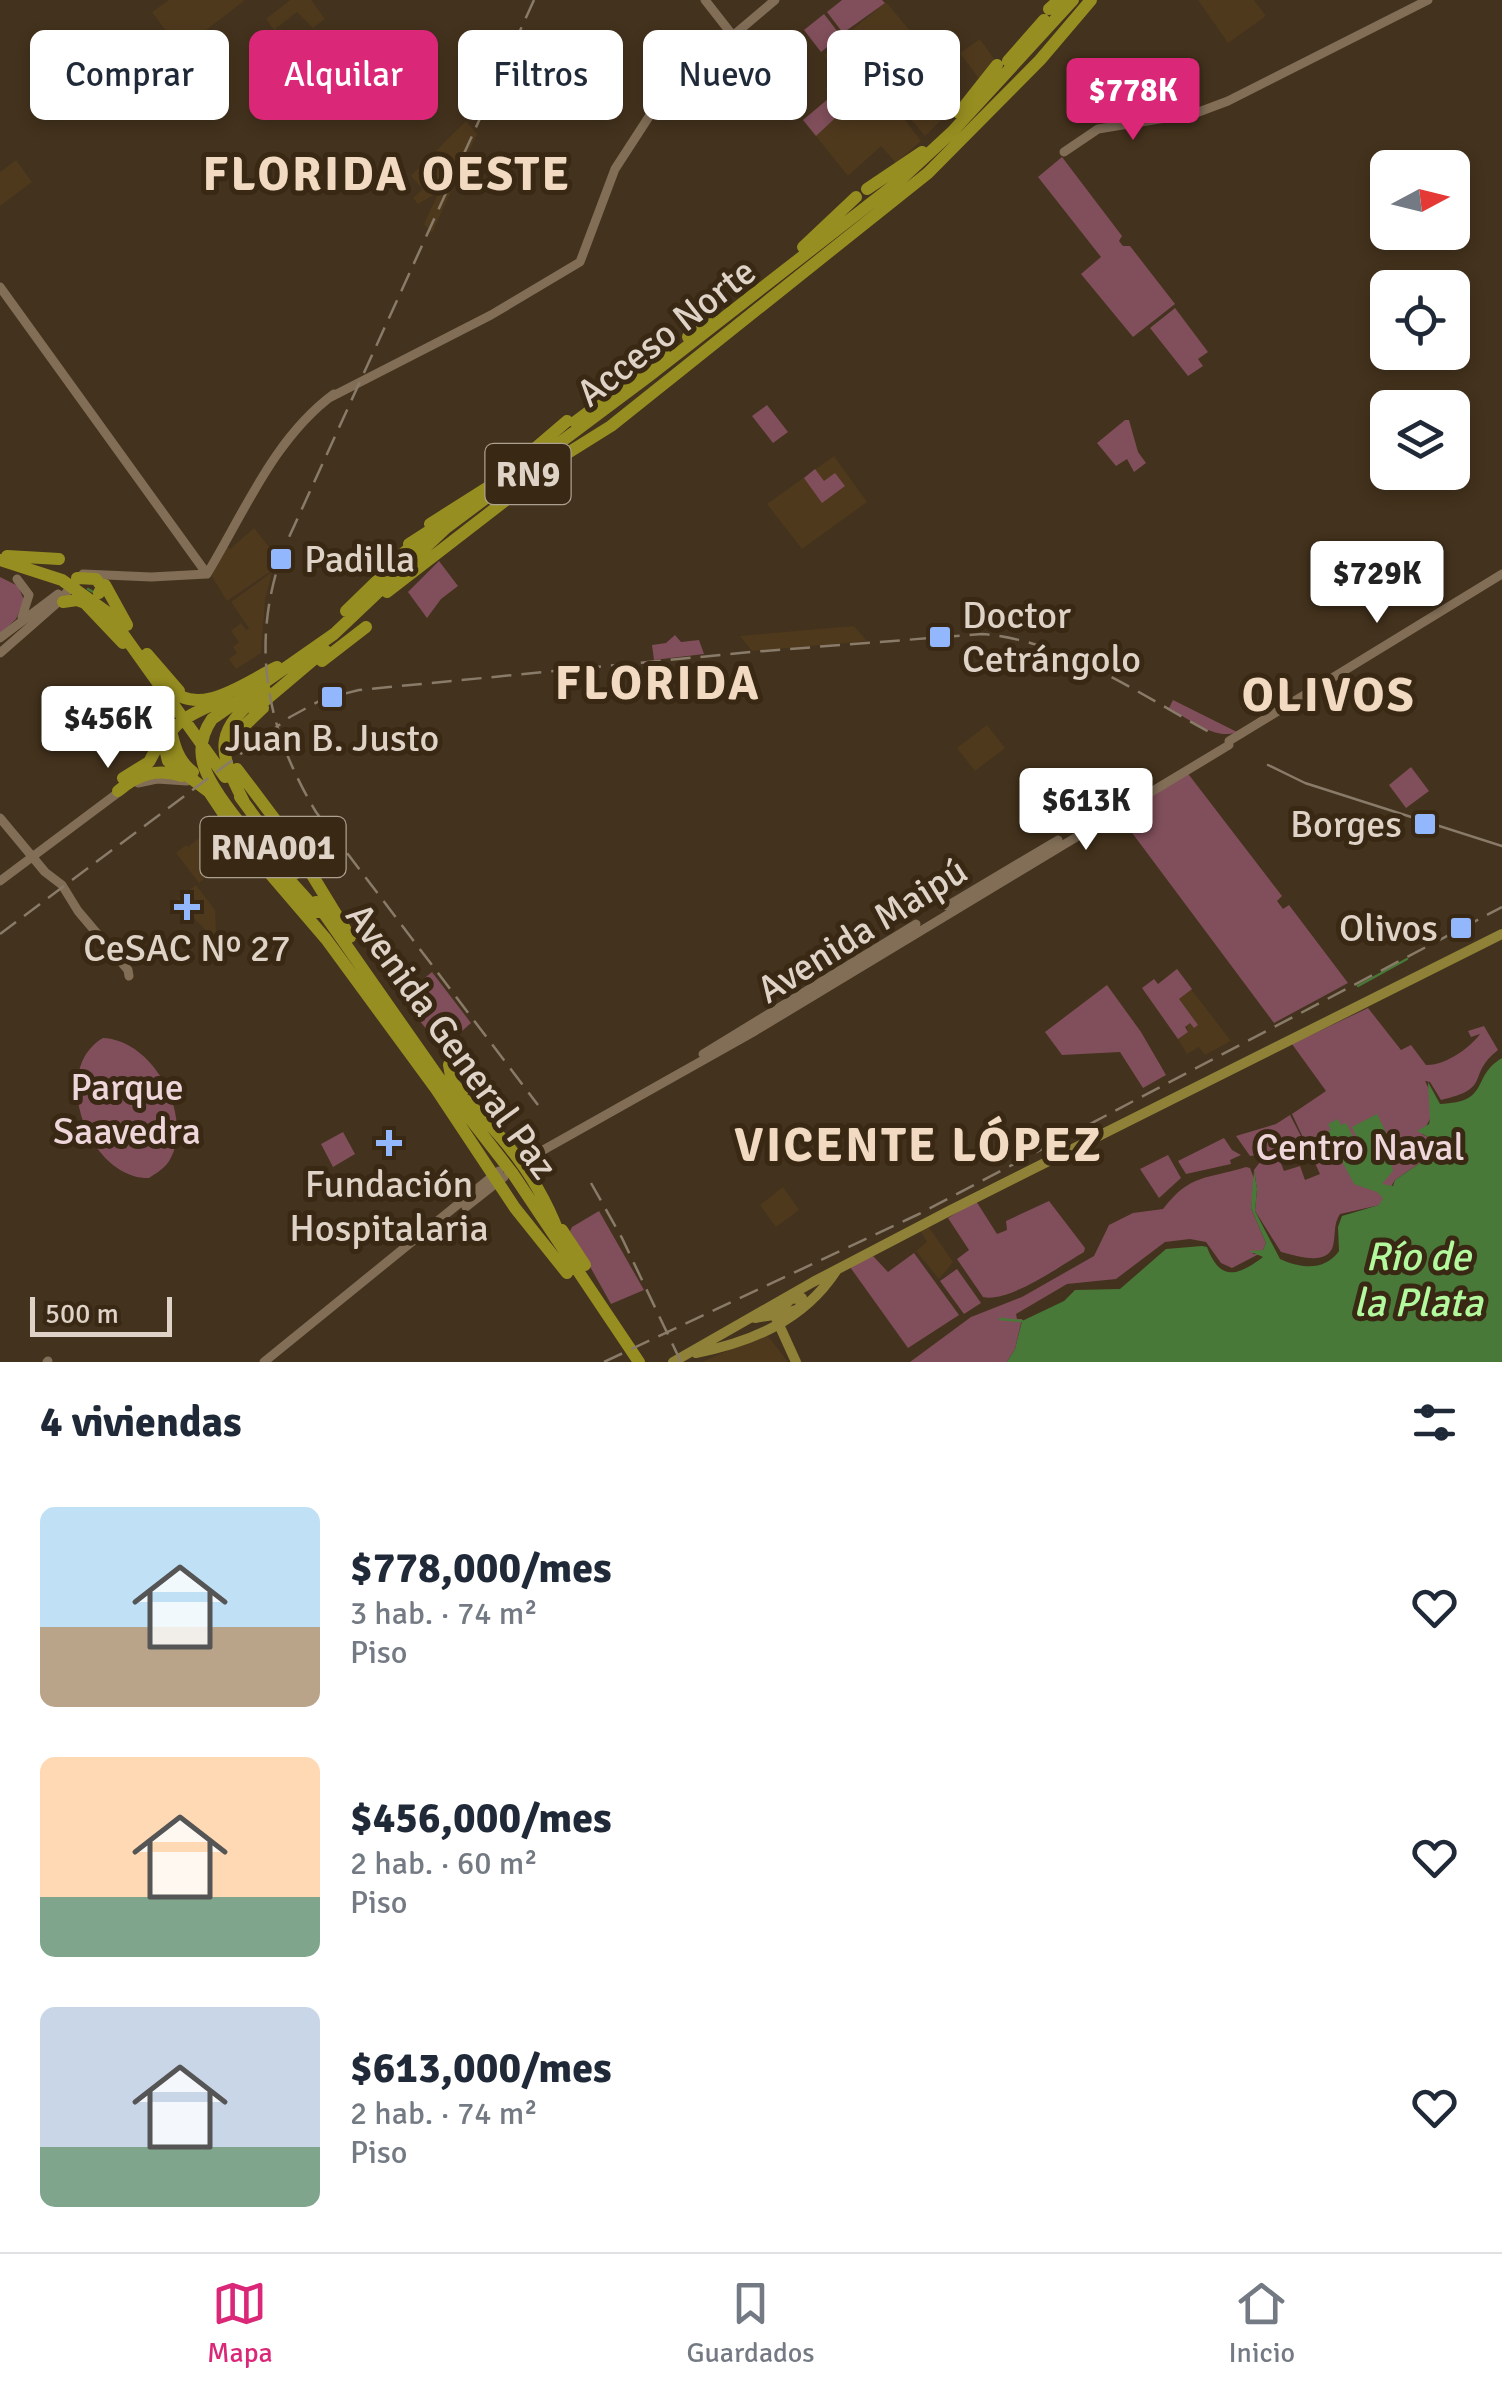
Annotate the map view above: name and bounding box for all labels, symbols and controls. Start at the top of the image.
chip: Comprar [30,30,229,120]
chip: Alquilar [249,30,438,120]
chip: Filtros [458,30,623,120]
chip: Nuevo [643,30,807,120]
chip: Piso [827,30,960,120]
pin: $778K [1063,58,1203,143]
text: $778K [1089,71,1177,110]
district label: FLORIDA OESTE [202,145,572,204]
north arrow [1370,150,1470,250]
map controls [1370,150,1470,490]
street label: Acceso Norte [567,248,765,417]
button: locate [1370,270,1470,370]
button: layers [1370,390,1470,490]
road number: RN9 [486,444,570,504]
place label: Padilla [304,536,415,583]
pin: $729K [1307,541,1447,626]
marker: Padilla [268,546,294,572]
text: $729K [1333,554,1421,593]
place label: Doctor Cetrángolo [962,592,1141,683]
marker: Doctor Cetrángolo [927,624,953,650]
district label: FLORIDA [555,654,761,713]
district label: OLIVOS [1242,666,1416,725]
marker: Juan B. Justo [319,684,345,710]
pin: $456K [38,686,178,771]
text: $456K [64,699,152,738]
place label: Juan B. Justo [225,715,439,762]
pin: $613K [1016,768,1156,853]
text: $613K [1042,781,1130,820]
place label: Borges [1290,801,1402,848]
marker: Borges [1412,811,1438,837]
road number: RNA001 [200,817,346,877]
street label: Avenida Maipú [749,847,976,1014]
marker: CeSAC Nº 27 [174,894,200,920]
street label: Avenida General Paz [336,894,568,1189]
place label: Olivos [1339,905,1438,952]
marker: Olivos [1448,915,1474,941]
place label: CeSAC Nº 27 [83,925,291,972]
park label: Parque Saavedra [53,1064,201,1155]
district label: VICENTE LÓPEZ [734,1115,1104,1175]
park label: Centro Naval [1255,1124,1465,1171]
marker: Fundación Hospitalaria [376,1130,402,1156]
place label: Fundación Hospitalaria [289,1161,489,1252]
water label: Río de la Plata [1353,1232,1484,1328]
scale bar [30,1292,172,1336]
text: 500 m [45,1297,119,1331]
icon: filters [1407,1395,1462,1450]
text: 4 viviendas [40,1397,242,1448]
text: $778,000/mes [350,1543,612,1594]
icon: home [120,1547,240,1667]
icon: heart [1407,1580,1462,1635]
text: 3 hab. · 74 m² [350,1594,538,1633]
text: Piso [350,1633,407,1672]
text: $456,000/mes [350,1793,612,1844]
icon: home [120,1797,240,1917]
icon: heart [1407,1830,1462,1885]
text: 2 hab. · 60 m² [350,1844,538,1883]
text: Piso [350,1883,407,1922]
text: $613,000/mes [350,2043,612,2094]
icon: home [120,2047,240,2167]
icon: heart [1407,2080,1462,2135]
text: 2 hab. · 74 m² [350,2094,538,2133]
text: Piso [350,2133,407,2172]
tab: Mapa [207,2276,273,2370]
tab: Guardados [686,2276,815,2370]
tab: Inicio [1228,2276,1295,2370]

